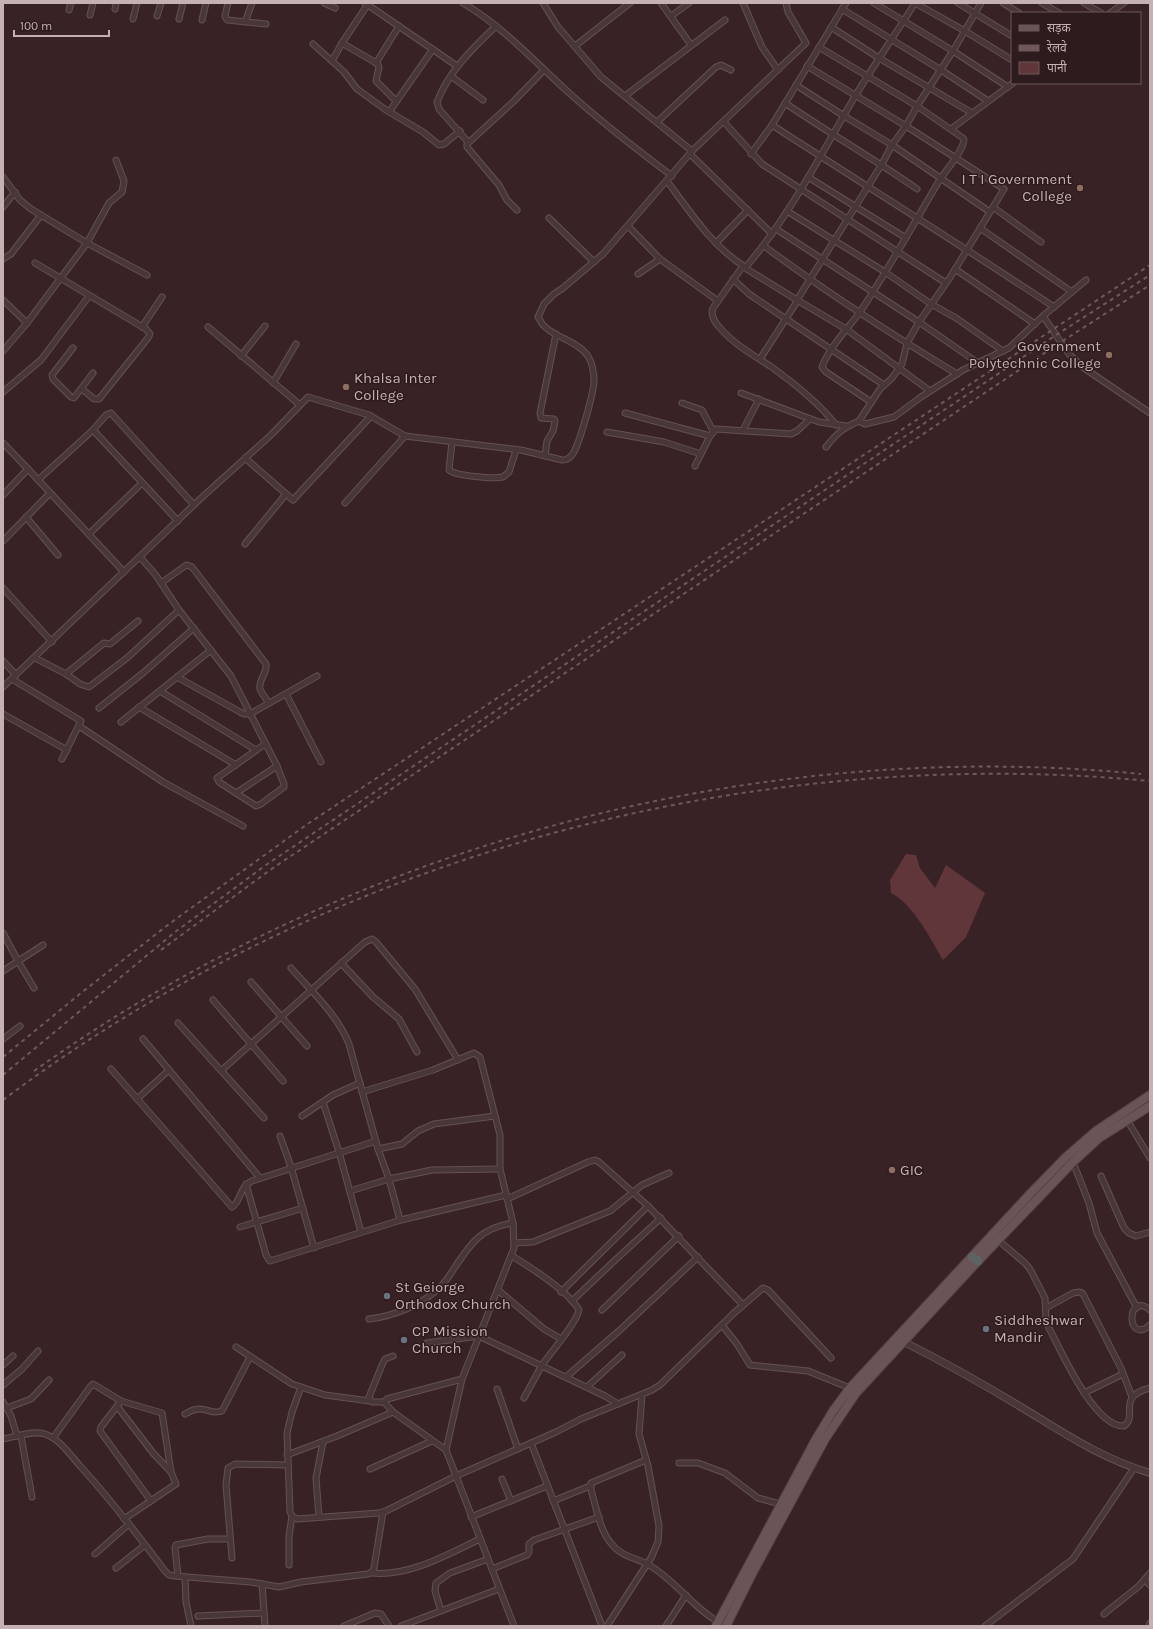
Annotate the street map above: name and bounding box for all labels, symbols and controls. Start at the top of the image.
scale bar [14,12,109,38]
legend [1011,12,1141,84]
text: 100 m [20,19,52,33]
text: सड़क [1047,21,1072,35]
text: रेलवे [1047,40,1067,55]
text: पानी [1047,60,1068,75]
place label: I T I Government College [961,170,1072,205]
marker: I T I Government College [1075,183,1085,193]
place label: Government Polytechnic College [969,337,1101,372]
marker: Government Polytechnic College [1104,350,1114,360]
place label: Khalsa Inter College [354,369,437,404]
marker: Khalsa Inter College [341,382,351,392]
place label: GIC [900,1161,923,1179]
marker: GIC [887,1165,897,1175]
place label: St Geiorge Orthodox Church [395,1278,511,1313]
marker: St Geiorge Orthodox Church [382,1291,392,1301]
place label: Siddheshwar Mandir [994,1311,1084,1346]
place label: CP Mission Church [412,1322,488,1357]
marker: Siddheshwar Mandir [981,1324,991,1334]
marker: CP Mission Church [399,1335,409,1345]

